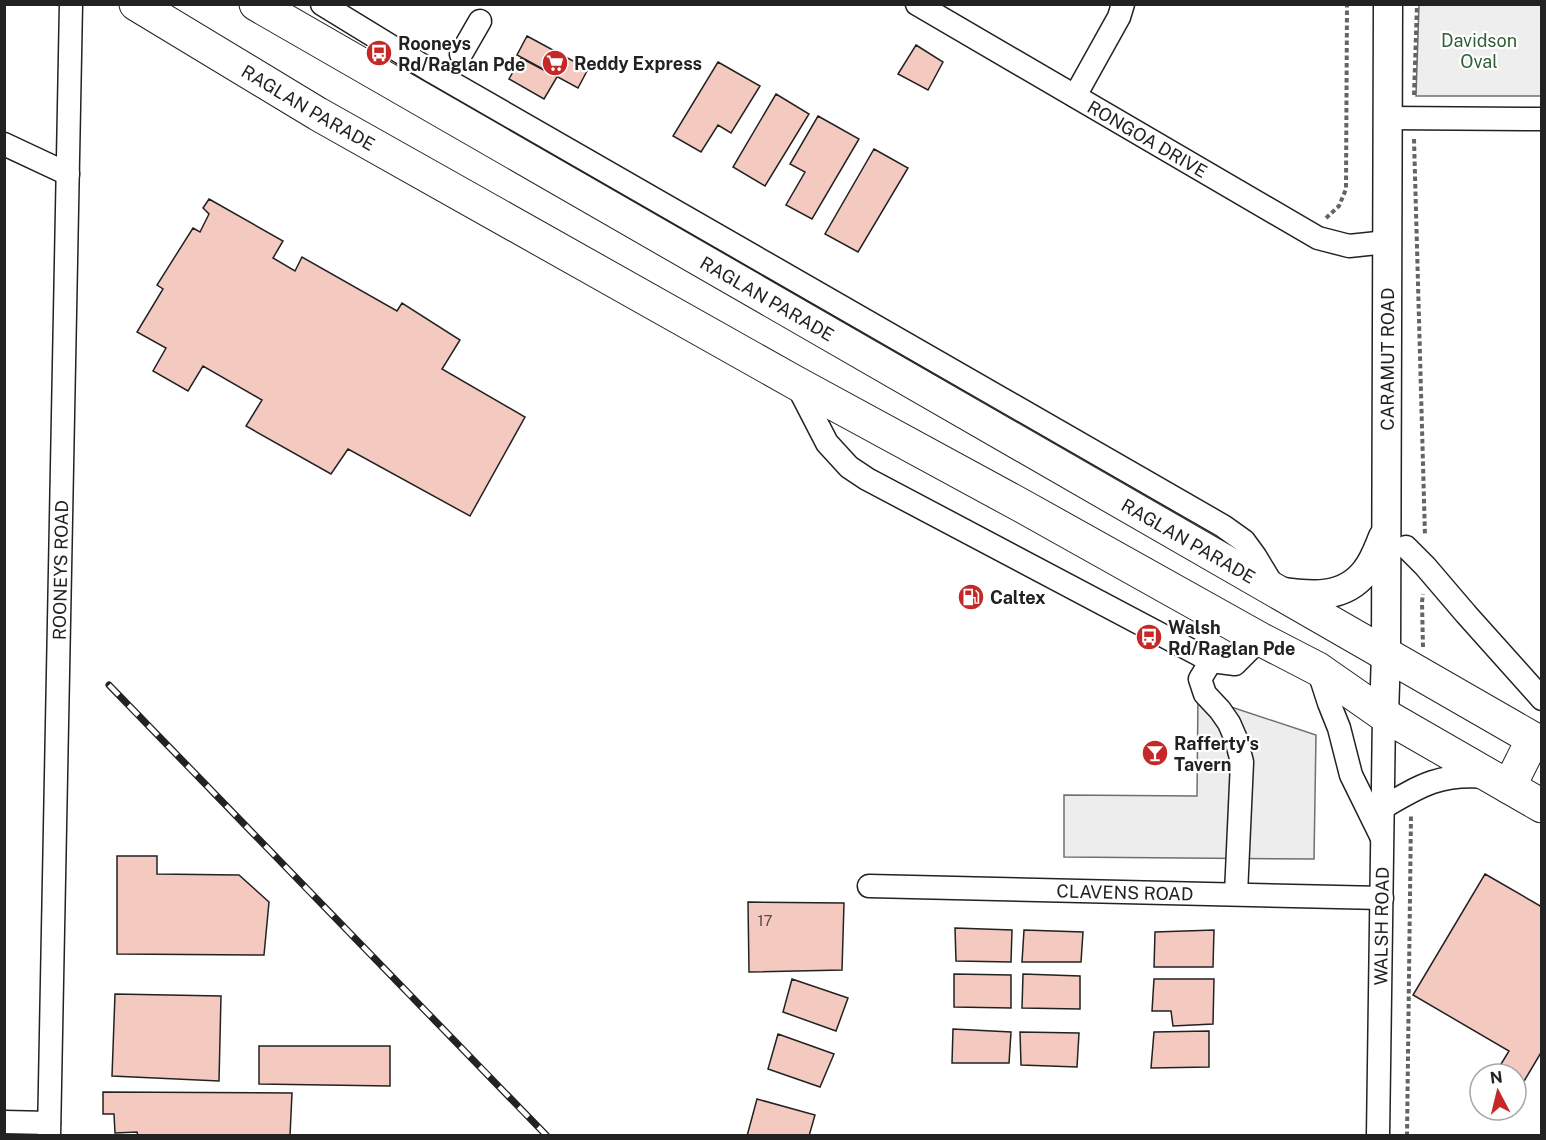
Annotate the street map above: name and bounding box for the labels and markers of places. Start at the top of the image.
place label: Rooneys Rd/Raglan Pde [398,33,525,75]
bus stop icon: Rooneys Rd/Raglan Pde [364,38,394,68]
supermarket icon: Reddy Express [540,48,570,78]
place label: Reddy Express [574,53,702,74]
fuel station icon: Caltex [956,582,986,612]
place label: Caltex [990,587,1046,608]
place label: Walsh Rd/Raglan Pde [1168,617,1295,659]
bus stop icon: Walsh Rd/Raglan Pde [1134,622,1164,652]
place label: Rafferty's Tavern [1174,733,1259,775]
bar icon: Rafferty's Tavern [1140,738,1170,768]

